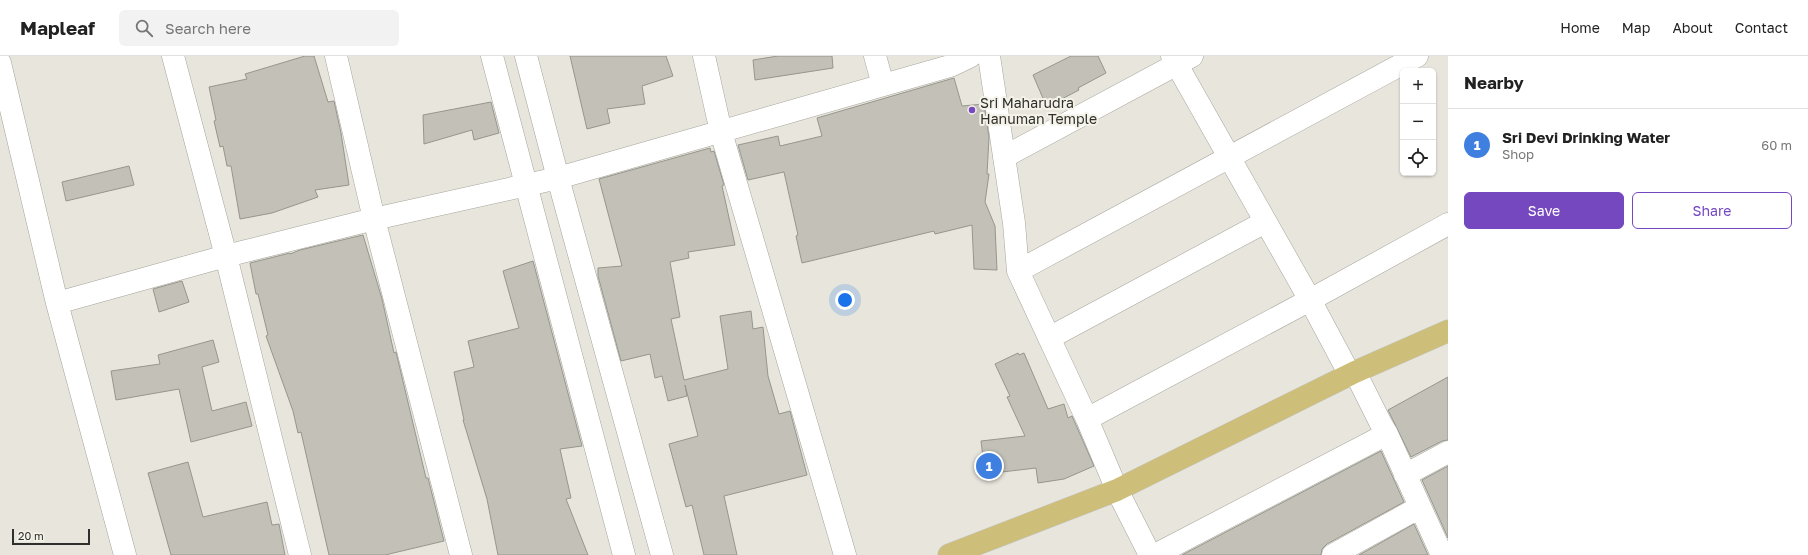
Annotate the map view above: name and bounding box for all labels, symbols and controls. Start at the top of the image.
search box [119,10,399,46]
text: Mapleaf [20,16,95,39]
icon: search [133,17,155,39]
text: Search here [165,19,251,37]
text: Home [1560,19,1600,36]
text: Map [1622,19,1650,36]
text: About [1672,19,1713,36]
text: Contact [1735,19,1788,36]
map controls [1400,68,1436,176]
button: + [1400,68,1436,104]
text: Nearby [1464,72,1524,93]
place label: Sri Maharudra Hanuman Temple [980,94,1097,127]
button: − [1400,104,1436,140]
marker: Sri Maharudra Hanuman Temple [967,105,977,115]
text: Sri Devi Drinking Water [1502,128,1670,146]
text: 1 [1474,137,1480,153]
text: 60 m [1761,137,1792,153]
button: locate [1400,140,1436,176]
text: Shop [1502,146,1534,162]
button: Save [1464,192,1624,229]
button: Share [1632,192,1792,229]
your location [835,290,855,310]
pin: 1 [976,451,1002,481]
scale bar [12,527,90,546]
text: 20 m [18,529,44,542]

